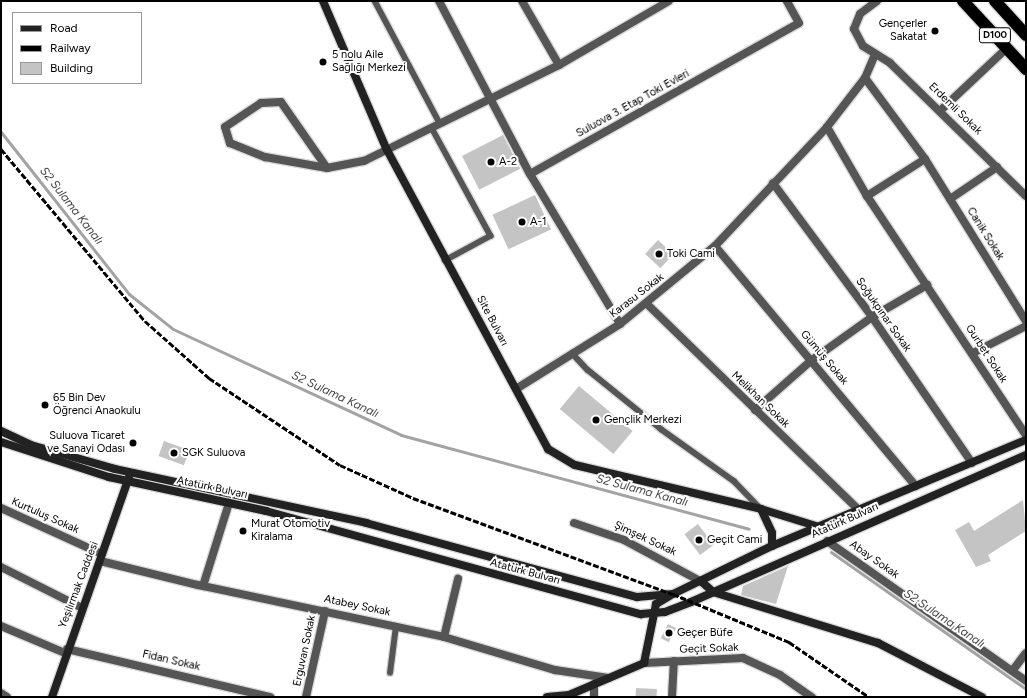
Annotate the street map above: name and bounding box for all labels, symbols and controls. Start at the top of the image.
legend [12,12,142,84]
place label: Gençerler Sakatat [879,18,927,44]
text: Road [50,21,78,35]
marker: Gençerler Sakatat [930,26,940,36]
road number: D100 [978,27,1012,43]
text: Railway [50,41,91,55]
place label: 5 nolu Aile Sağlığı Merkezi [332,49,406,75]
marker: 5 nolu Aile Sağlığı Merkezi [317,56,329,68]
text: Building [50,61,93,75]
street label: Suluova 3. Etap Toki Evleri [574,67,692,141]
street label: Erdemli Sokak [926,80,984,138]
place label: A-2 [499,155,517,169]
marker: A-2 [486,157,496,167]
water label: S2 Sulama Kanalı [36,164,106,248]
street label: Canik Sokak [964,205,1006,263]
place label: A-1 [530,215,547,229]
marker: A-1 [517,217,527,227]
place label: Toki Cami [667,247,715,261]
marker: Toki Cami [654,249,664,259]
street label: Karasu Sokak [607,271,667,321]
street label: Soğukpınar Sokak [852,275,914,355]
street label: Site Bulvarı [473,294,511,348]
street label: Gurbet Sokak [962,322,1010,386]
street label: Gümüş Sokak [797,328,851,388]
water label: S2 Sulama Kanalı [289,369,381,421]
street label: Melikhan Sokak [728,369,792,431]
place label: 65 Bin Dev Öğrenci Anaokulu [53,392,141,418]
marker: 65 Bin Dev Öğrenci Anaokulu [40,400,50,410]
place label: Gençlik Merkezi [604,413,682,427]
marker: Gençlik Merkezi [591,415,601,425]
place label: Suluova Ticaret ve Sanayi Odası [47,430,125,456]
marker: Suluova Ticaret ve Sanayi Odası [128,438,138,448]
place label: SGK Suluova [182,446,245,460]
marker: SGK Suluova [169,448,179,458]
water label: S2 Sulama Kanalı [595,472,689,510]
street label: Atatürk Bulvarı [175,474,249,502]
street label: Kurtuluş Sokak [9,495,81,537]
street label: Atatürk Bulvarı [809,500,881,542]
place label: Murat Otomotiv Kiralama [251,518,330,544]
street label: Şimşek Sokak [612,519,678,559]
marker: Murat Otomotiv Kiralama [238,526,248,536]
place label: Geçit Cami [707,533,762,547]
marker: Geçit Cami [694,535,704,545]
street label: Abay Sokak [847,538,901,582]
street label: Yeşilırmak Caddesi [56,540,102,630]
street label: Atatürk Bulvarı [489,556,561,588]
water label: S2 Sulama Kanalı [901,587,987,651]
street label: Atabey Sokak [323,593,391,619]
street label: Erguvan Sokak [291,614,319,688]
place label: Geçer Büfe [677,626,733,640]
marker: Geçer Büfe [664,628,674,638]
street label: Geçit Sokak [679,641,739,657]
street label: Fidan Sokak [141,648,201,674]

